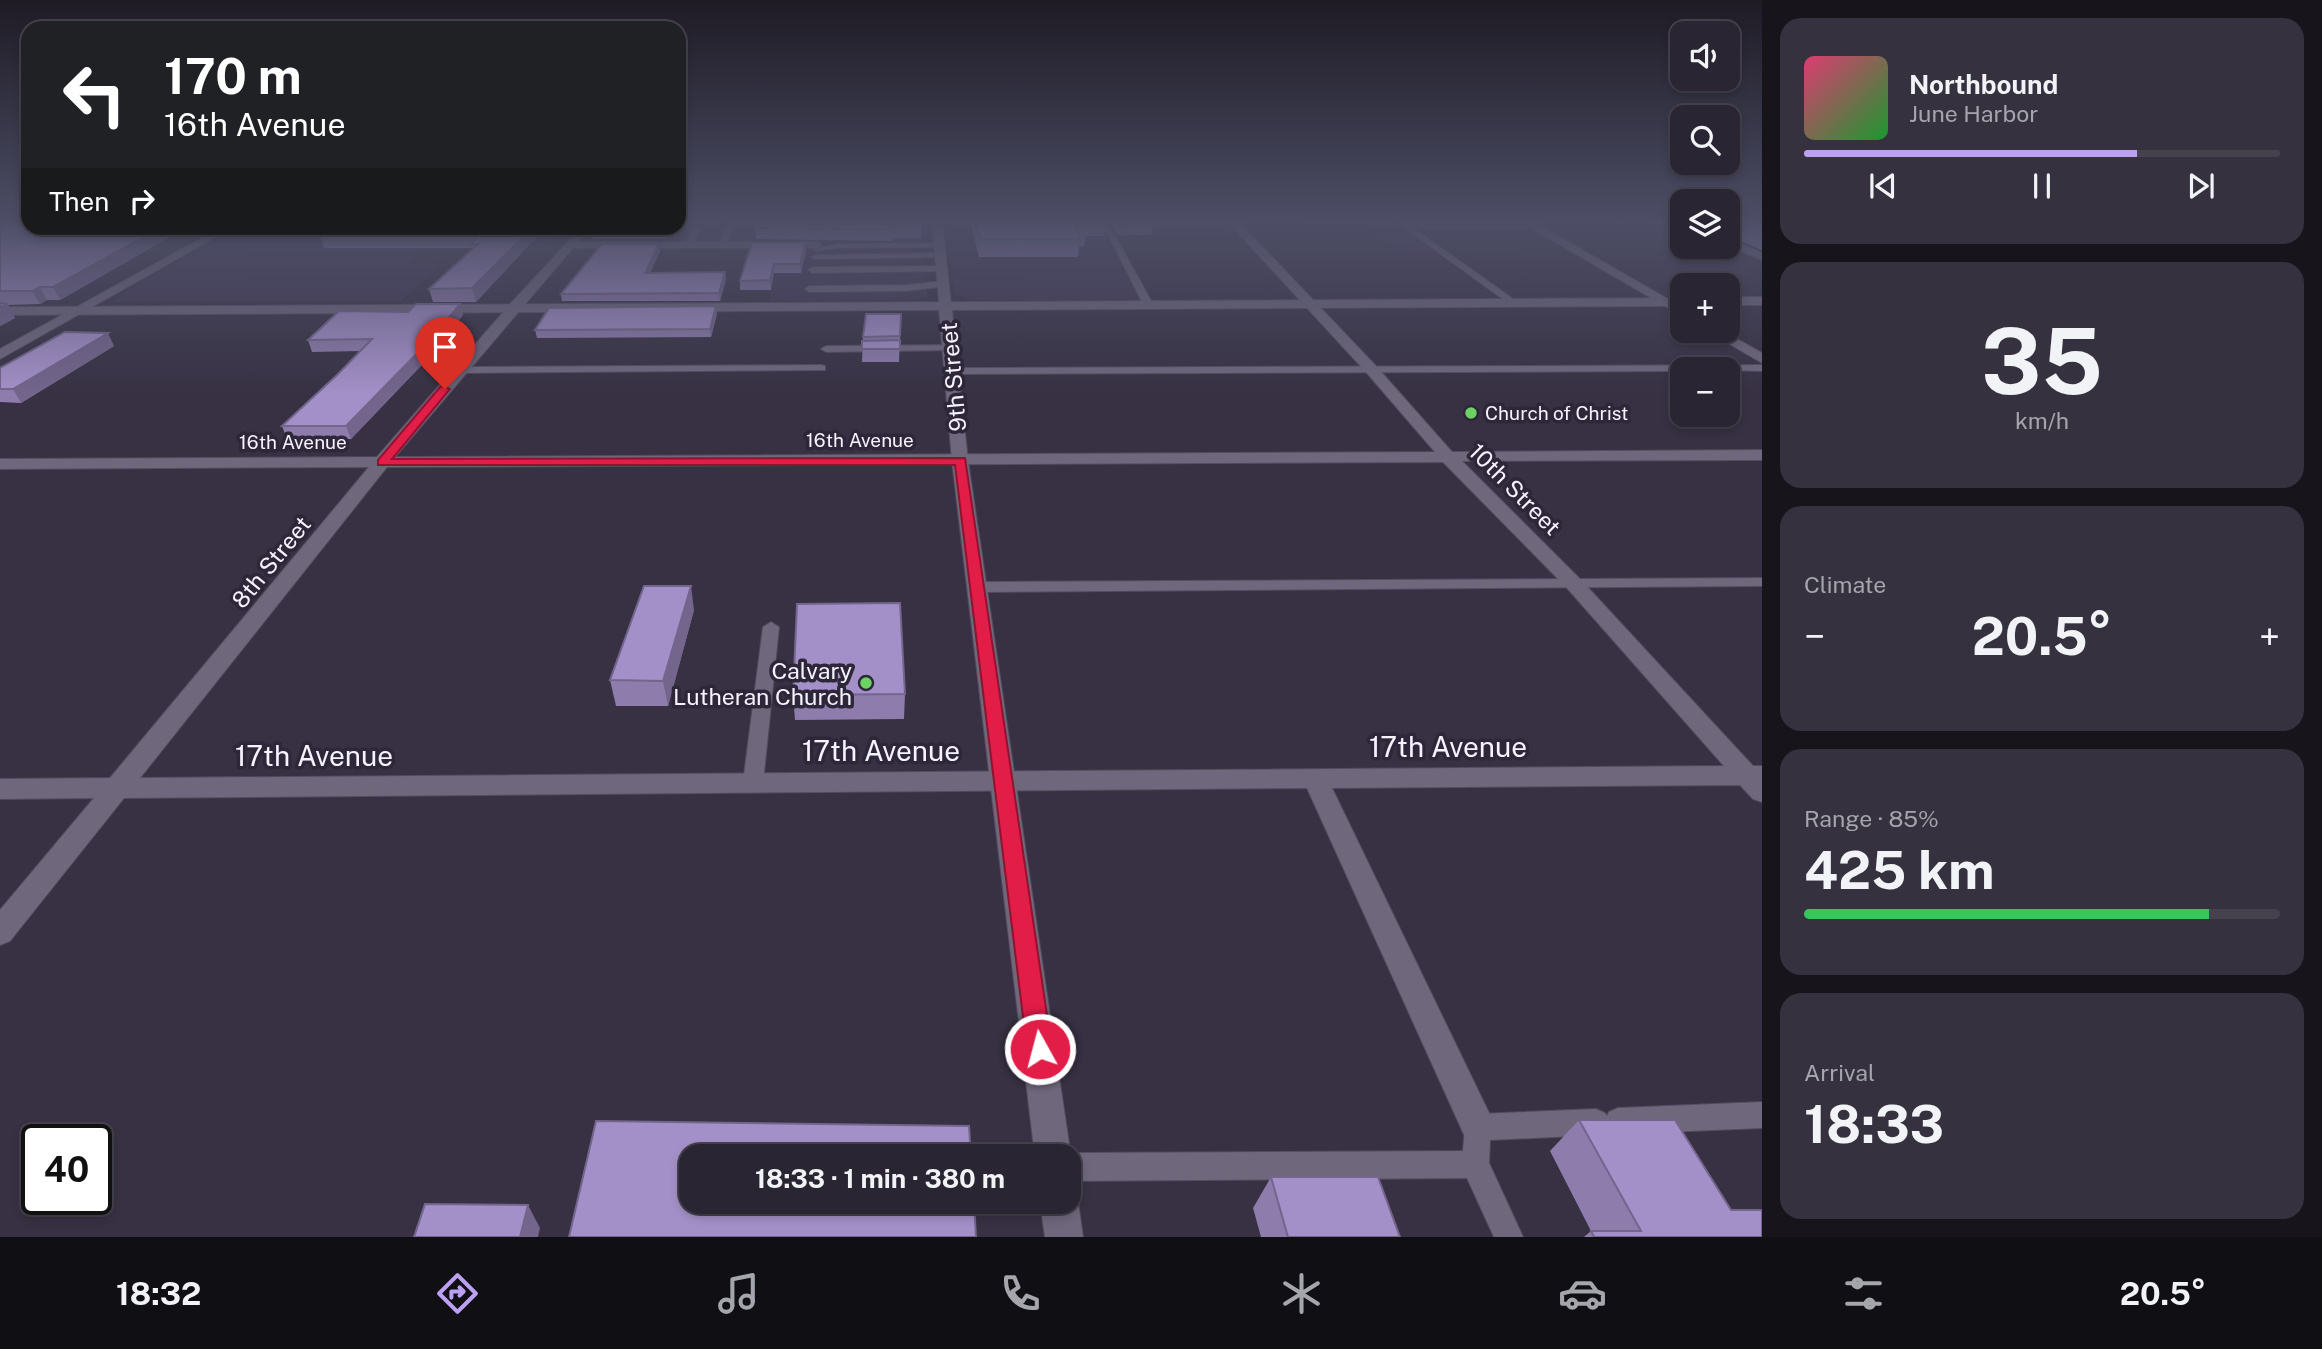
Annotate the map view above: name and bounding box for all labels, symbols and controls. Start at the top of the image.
map controls [1670,21,1740,427]
button: sound [1670,21,1740,91]
text: 170 m [164,47,302,105]
icon: left [49,49,140,140]
text: Northbound [1909,69,2058,100]
text: June Harbor [1909,100,2038,127]
button: search [1670,105,1740,175]
text: 16th Avenue [164,106,346,143]
icon: previous [1864,167,1902,205]
icon: pause [2023,167,2061,205]
icon: next [2182,167,2220,205]
icon: right [123,182,161,220]
text: Then [49,186,109,217]
button: layers [1670,189,1740,259]
button: + [1670,273,1740,343]
text: 35 [1981,308,2103,414]
pin [415,317,475,389]
street label: 9th Street [935,321,971,433]
icon: arrive [426,328,464,366]
button: − [1670,357,1740,427]
place label: Church of Christ [1485,402,1628,424]
marker: Church of Christ [1463,405,1479,421]
text: km/h [2015,407,2069,434]
street label: 16th Avenue [806,429,914,451]
street label: 16th Avenue [239,431,347,453]
street label: 10th Street [1464,438,1566,540]
street label: 8th Street [226,511,316,613]
text: Climate [1804,571,1886,598]
text: 20.5° [1972,606,2112,667]
text: − [1804,614,1825,659]
text: + [2259,614,2280,659]
place label: Calvary Lutheran Church [673,657,852,710]
marker: Calvary Lutheran Church [858,675,874,691]
street label: 17th Avenue [1369,730,1527,763]
street label: 17th Avenue [802,734,960,767]
street label: 17th Avenue [235,739,393,772]
text: Range · 85% [1804,805,1939,832]
text: 425 km [1804,840,1995,901]
position arrow [1003,1012,1077,1086]
text: Arrival [1804,1059,1875,1086]
text: 18:33 [1804,1094,1944,1155]
speed limit sign: 40 [21,1124,112,1215]
text: 18:33 · 1 min · 380 m [755,1163,1005,1194]
icon: directions [433,1269,482,1318]
icon: music [714,1269,763,1318]
icon: phone [996,1269,1045,1318]
icon: climate [1277,1269,1326,1318]
icon: car [1558,1269,1607,1318]
icon: filters [1839,1269,1888,1318]
text: 18:32 [116,1275,201,1312]
text: 20.5° [2120,1275,2206,1312]

